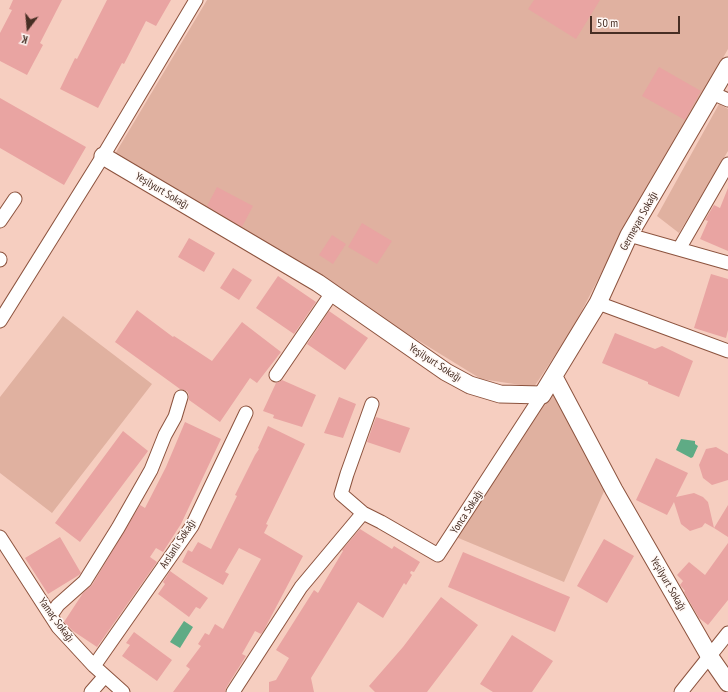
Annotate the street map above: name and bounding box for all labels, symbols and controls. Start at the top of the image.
north arrow [8,8,48,48]
scale bar [592,8,682,34]
text: 50 m [597,15,618,30]
text: K [20,32,29,47]
street label: Yeşilyurt Sokağı [133,170,191,212]
street label: Germeyan Sokağı [617,189,661,253]
street label: Yeşilyurt Sokağı [406,341,464,385]
street label: Yonca Sokağı [448,488,486,536]
street label: Arslanlı Sokağı [157,517,199,571]
street label: Yeşilyurt Sokağı [647,555,689,613]
street label: Yamaç Sokağı [35,595,77,645]

